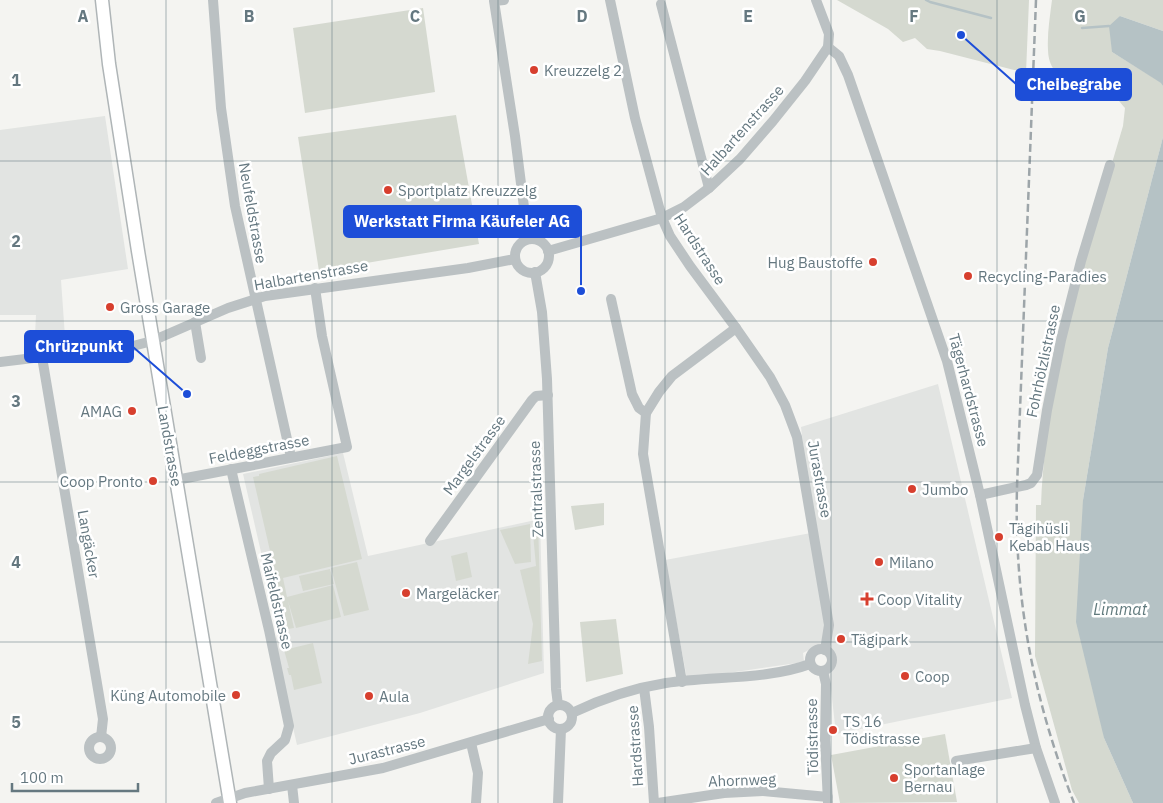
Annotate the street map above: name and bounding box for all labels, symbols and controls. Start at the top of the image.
text: A [78,6,89,26]
text: B [244,6,255,26]
text: C [410,6,420,26]
text: D [576,6,588,26]
text: E [743,6,753,26]
text: F [909,6,919,26]
text: G [1074,6,1086,26]
place label: Kreuzzelg 2 [544,61,622,80]
marker: Kreuzzelg 2 [528,64,540,76]
callout: Cheibegrabe [1016,69,1131,100]
text: 1 [11,70,21,90]
text: Cheibegrabe [1026,74,1122,94]
street label: Halbartenstrasse [696,81,788,179]
street label: Neufeldstrasse [235,161,271,265]
place label: Sportplatz Kreuzzelg [398,181,537,200]
marker: Sportplatz Kreuzzelg [382,184,394,196]
callout: Werkstatt Firma Käufeler AG [344,206,581,237]
street label: Hardstrasse [670,210,730,288]
text: Werkstatt Firma Käufeler AG [354,211,570,231]
text: 2 [11,231,21,251]
place label: Hug Baustoffe [767,253,863,272]
street label: Halbartenstrasse [252,256,370,294]
marker: Hug Baustoffe [867,256,879,268]
place label: Recycling-Paradies [978,267,1107,286]
marker: Recycling-Paradies [962,270,974,282]
place label: Gross Garage [120,298,210,317]
marker: Gross Garage [104,301,116,313]
street label: Fohrhölzlistrasse [1022,303,1064,419]
callout: Chrüzpunkt [25,331,133,362]
street label: Tägerhardstrasse [945,331,993,449]
text: Chrüzpunkt [35,336,123,356]
text: 3 [11,391,21,411]
place label: AMAG [80,402,122,421]
street label: Landstrasse [154,404,186,488]
marker: AMAG [126,405,138,417]
street label: Margelstrasse [439,411,509,499]
street label: Feldeggstrasse [207,430,311,468]
street label: Jurastrasse [804,439,836,519]
street label: Zentralstrasse [525,440,547,538]
place label: Coop Pronto [60,472,143,491]
marker: Coop Pronto [147,475,159,487]
place label: Jumbo [922,480,968,499]
marker: Jumbo [906,483,918,495]
street label: Langäcker [74,508,104,580]
place label: Tägihüsli Kebab Haus [1009,519,1090,555]
marker: Tägihüsli Kebab Haus [993,531,1005,543]
street label: Maifeldstrasse [257,551,297,651]
text: 4 [11,552,21,572]
place label: Milano [889,553,934,572]
marker: Milano [873,556,885,568]
place label: Margeläcker [416,584,499,603]
marker: Margeläcker [400,587,412,599]
place label: Coop Vitality [877,590,963,609]
marker: Coop Vitality [861,593,873,605]
water label: Limmat [1093,599,1148,619]
place label: Tägipark [851,630,908,649]
marker: Tägipark [835,633,847,645]
place label: Coop [915,667,950,686]
marker: Coop [899,670,911,682]
place label: Küng Automobile [110,686,226,705]
place label: Aula [379,687,409,706]
marker: Küng Automobile [230,689,242,701]
marker: Aula [363,690,375,702]
street label: Tödistrasse [802,698,822,776]
street label: Hardstrasse [623,705,647,787]
text: 5 [11,712,21,732]
place label: TS 16 Tödistrasse [843,712,920,748]
marker: TS 16 Tödistrasse [827,724,839,736]
street label: Jurastrasse [347,731,427,769]
scale bar [12,760,139,792]
place label: Sportanlage Bernau [904,760,985,796]
text: 100 m [20,768,64,787]
street label: Ahornweg [708,769,776,791]
marker: Sportanlage Bernau [888,772,900,784]

